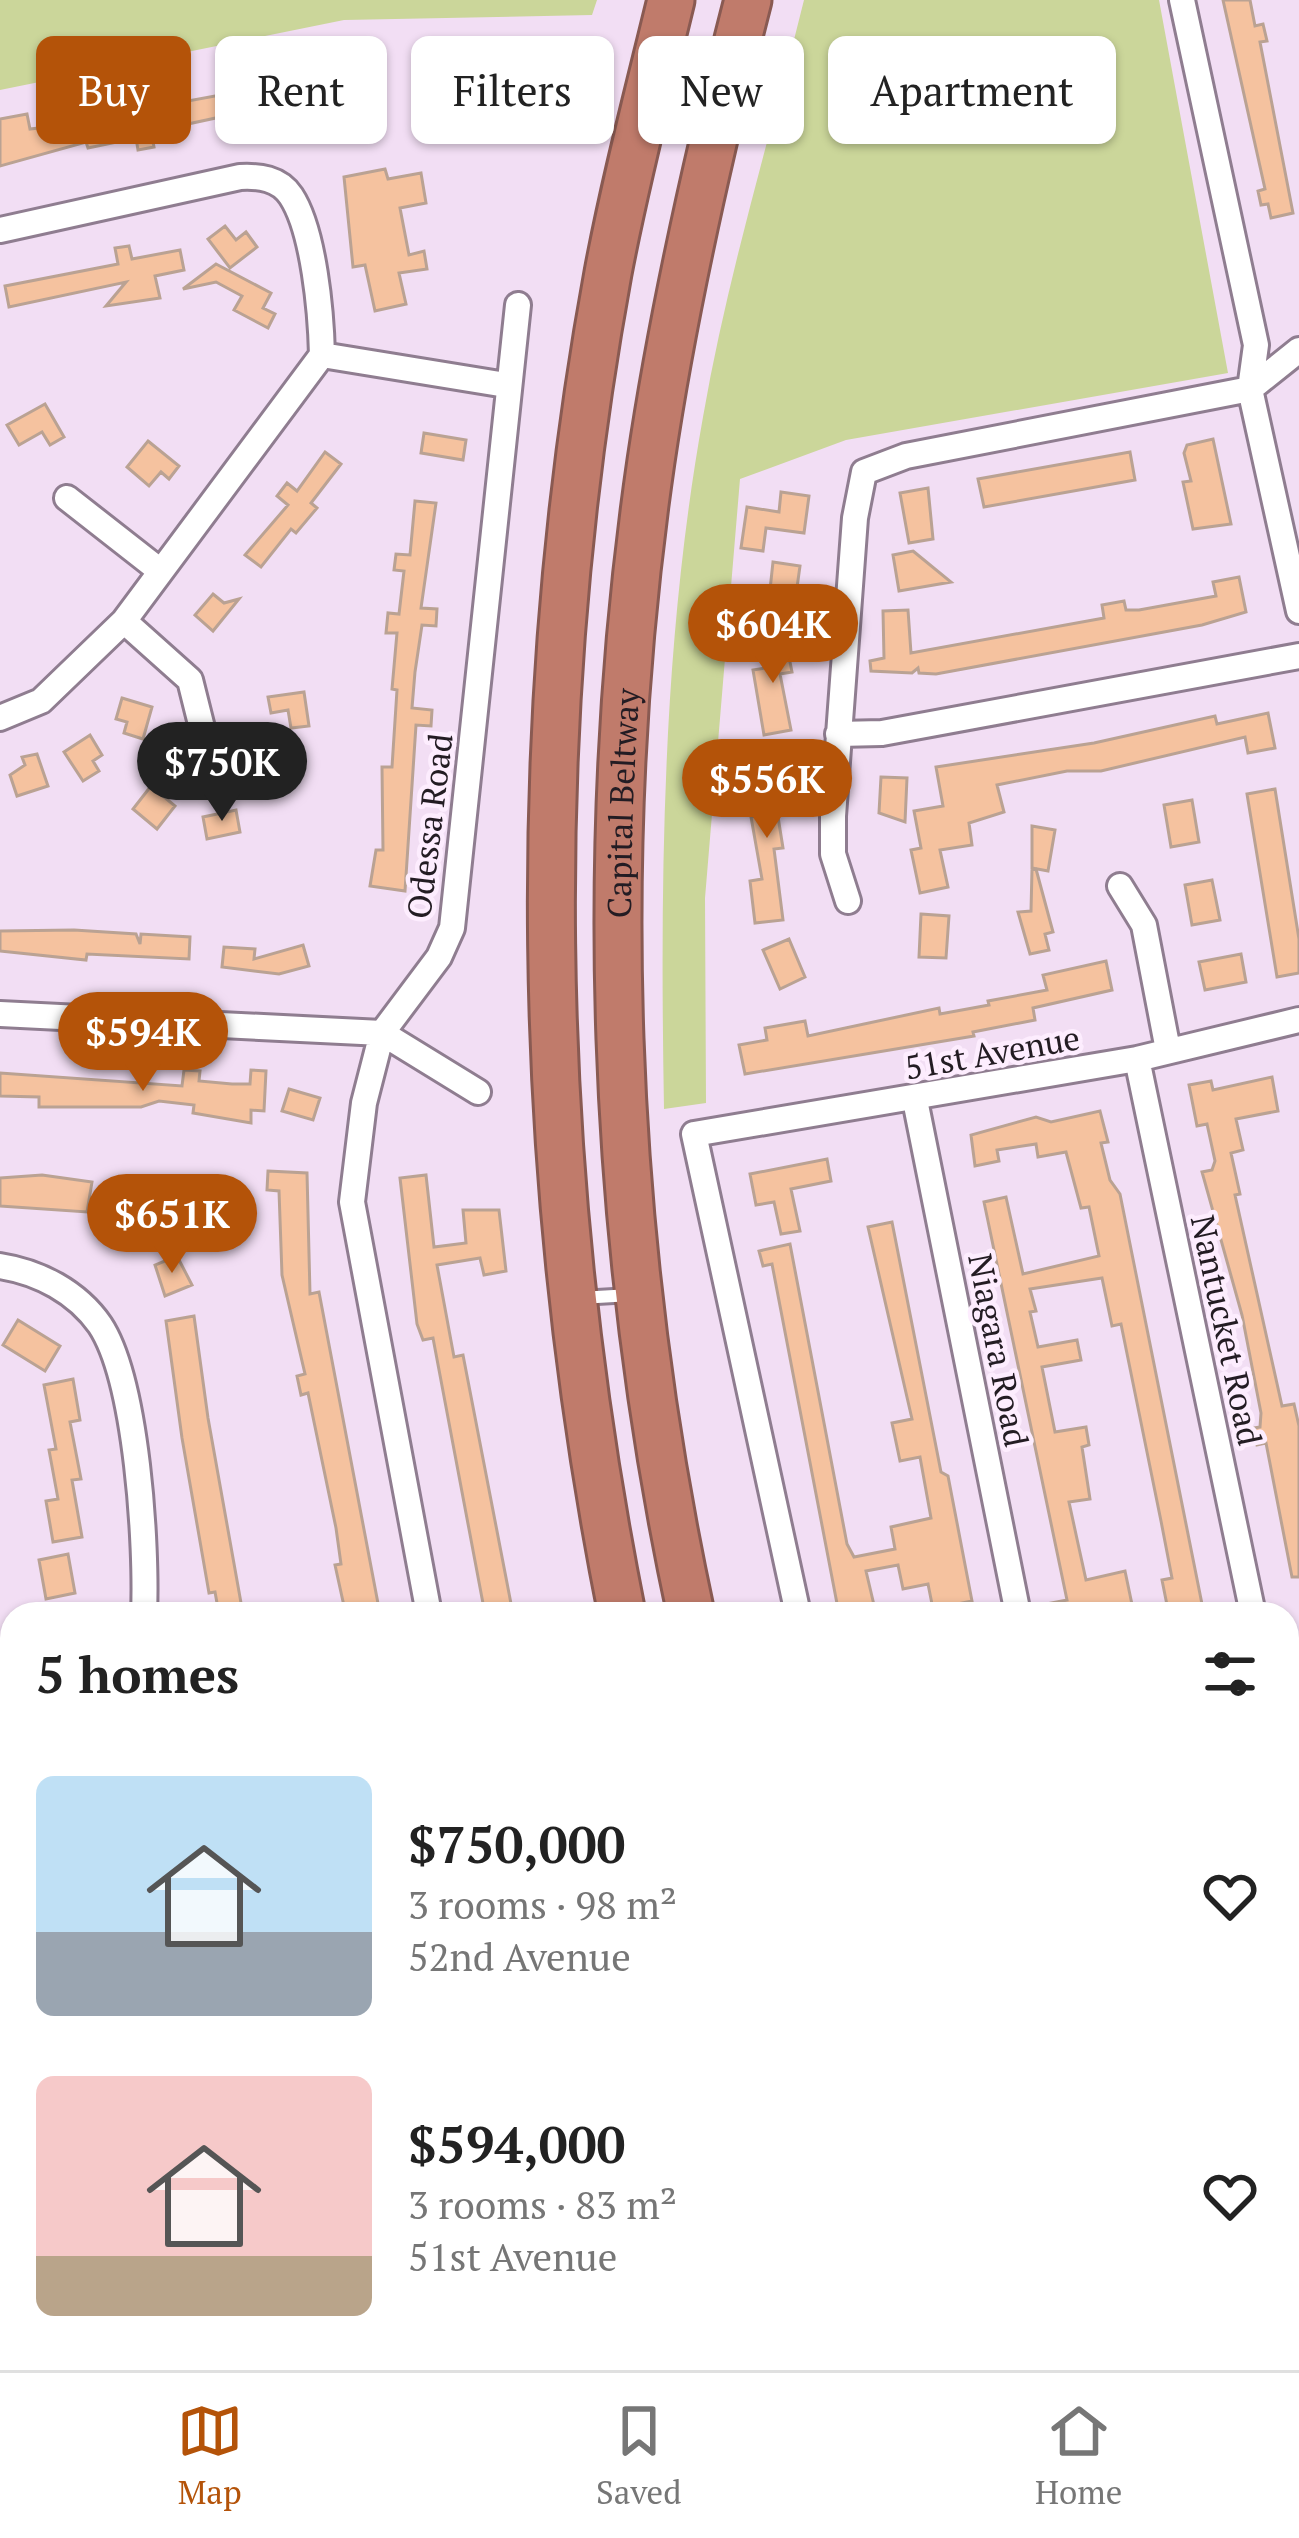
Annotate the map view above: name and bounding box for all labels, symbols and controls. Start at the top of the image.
chip: Buy [36,36,191,144]
chip: Rent [215,36,387,144]
chip: Filters [411,36,614,144]
chip: New [638,36,804,144]
chip: Apartment [828,36,1116,144]
pin: $604K [689,584,857,686]
text: $604K [715,597,831,649]
street label: Capital Beltway [596,686,648,918]
pin: $750K [138,722,306,824]
street label: Odessa Road [396,731,462,921]
text: $750K [164,735,280,787]
pin: $556K [683,739,851,841]
text: $556K [709,752,825,804]
pin: $594K [59,992,227,1094]
text: $594K [85,1005,201,1057]
street label: 51st Avenue [901,1015,1083,1089]
pin: $651K [88,1174,256,1276]
text: $651K [114,1187,230,1239]
street label: Nantucket Road [1182,1211,1272,1449]
street label: Niagara Road [959,1250,1039,1450]
text: 5 homes [36,1640,239,1708]
icon: filters [1197,1641,1263,1707]
text: $750,000 [408,1810,625,1878]
icon: home [132,1824,276,1968]
icon: heart [1197,1863,1263,1929]
text: 3 rooms · 98 m² [408,1878,677,1930]
text: 52nd Avenue [408,1930,631,1982]
text: $594,000 [408,2110,625,2178]
icon: home [132,2124,276,2268]
icon: heart [1197,2163,1263,2229]
text: 3 rooms · 83 m² [408,2178,677,2230]
text: 51st Avenue [408,2230,617,2282]
tab: Map [177,2398,243,2513]
tab: Saved [596,2398,682,2513]
tab: Home [1035,2398,1122,2513]

